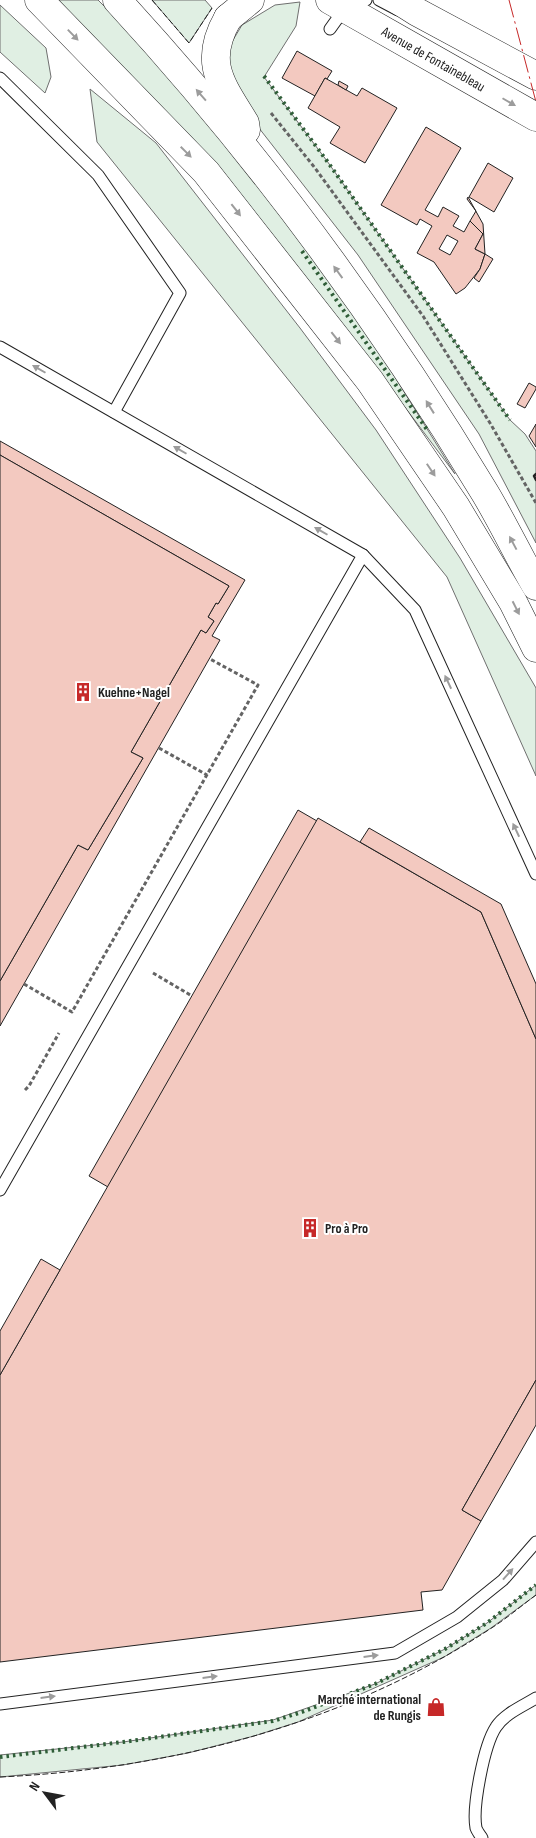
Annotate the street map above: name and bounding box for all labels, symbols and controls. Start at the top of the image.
street label: Avenue de Fontainebleau [378,22,488,95]
one-way arrow [67,29,79,41]
one-way arrow [195,90,207,102]
one-way arrow [502,97,515,106]
one-way arrow [180,145,192,157]
one-way arrow [231,203,242,216]
one-way arrow [333,266,344,279]
one-way arrow [331,331,342,344]
one-way arrow [32,365,46,373]
one-way arrow [425,400,434,413]
one-way arrow [173,445,187,454]
one-way arrow [426,463,436,477]
one-way arrow [314,526,328,535]
one-way arrow [509,536,517,550]
one-way arrow [512,601,520,615]
one-way arrow [443,675,451,689]
building icon: Kuehne+Nagel [72,681,94,703]
place label: Kuehne+Nagel [98,684,170,701]
one-way arrow [511,823,519,837]
building icon: Pro à Pro [299,1217,321,1239]
place label: Pro à Pro [325,1220,368,1237]
one-way arrow [502,1569,514,1581]
one-way arrow [363,1652,379,1660]
one-way arrow [202,1673,218,1681]
place label: Marché international de Rungis [318,1691,421,1724]
one-way arrow [41,1693,57,1701]
shop icon: Marché international de Rungis [425,1696,447,1718]
north arrow [20,1768,70,1818]
text: N [25,1779,44,1794]

